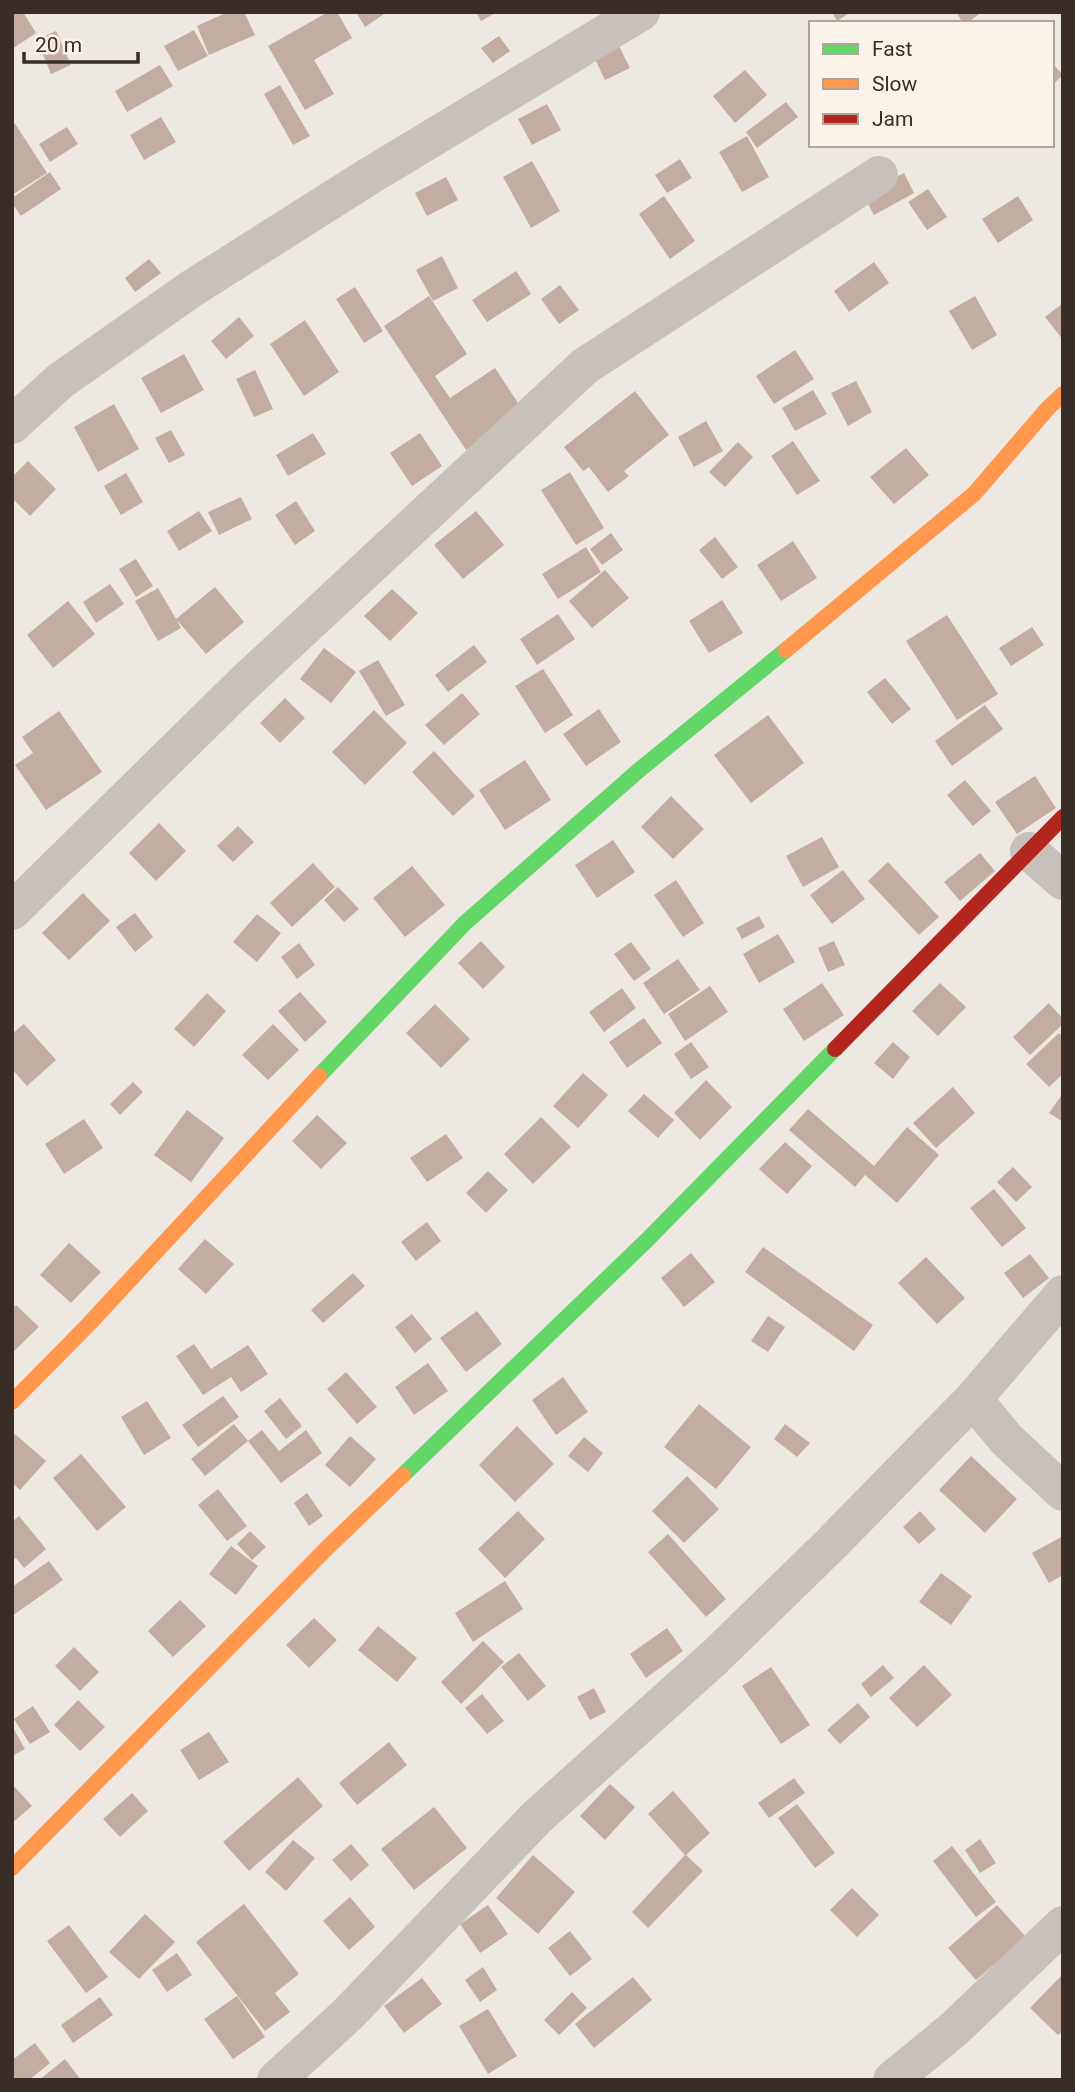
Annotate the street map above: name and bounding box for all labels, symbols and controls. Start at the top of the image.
scale bar [24,21,138,65]
legend [809,21,1054,147]
text: 20 m [35,33,82,57]
text: Fast [872,37,913,61]
text: Slow [872,72,918,96]
text: Jam [872,107,913,131]

